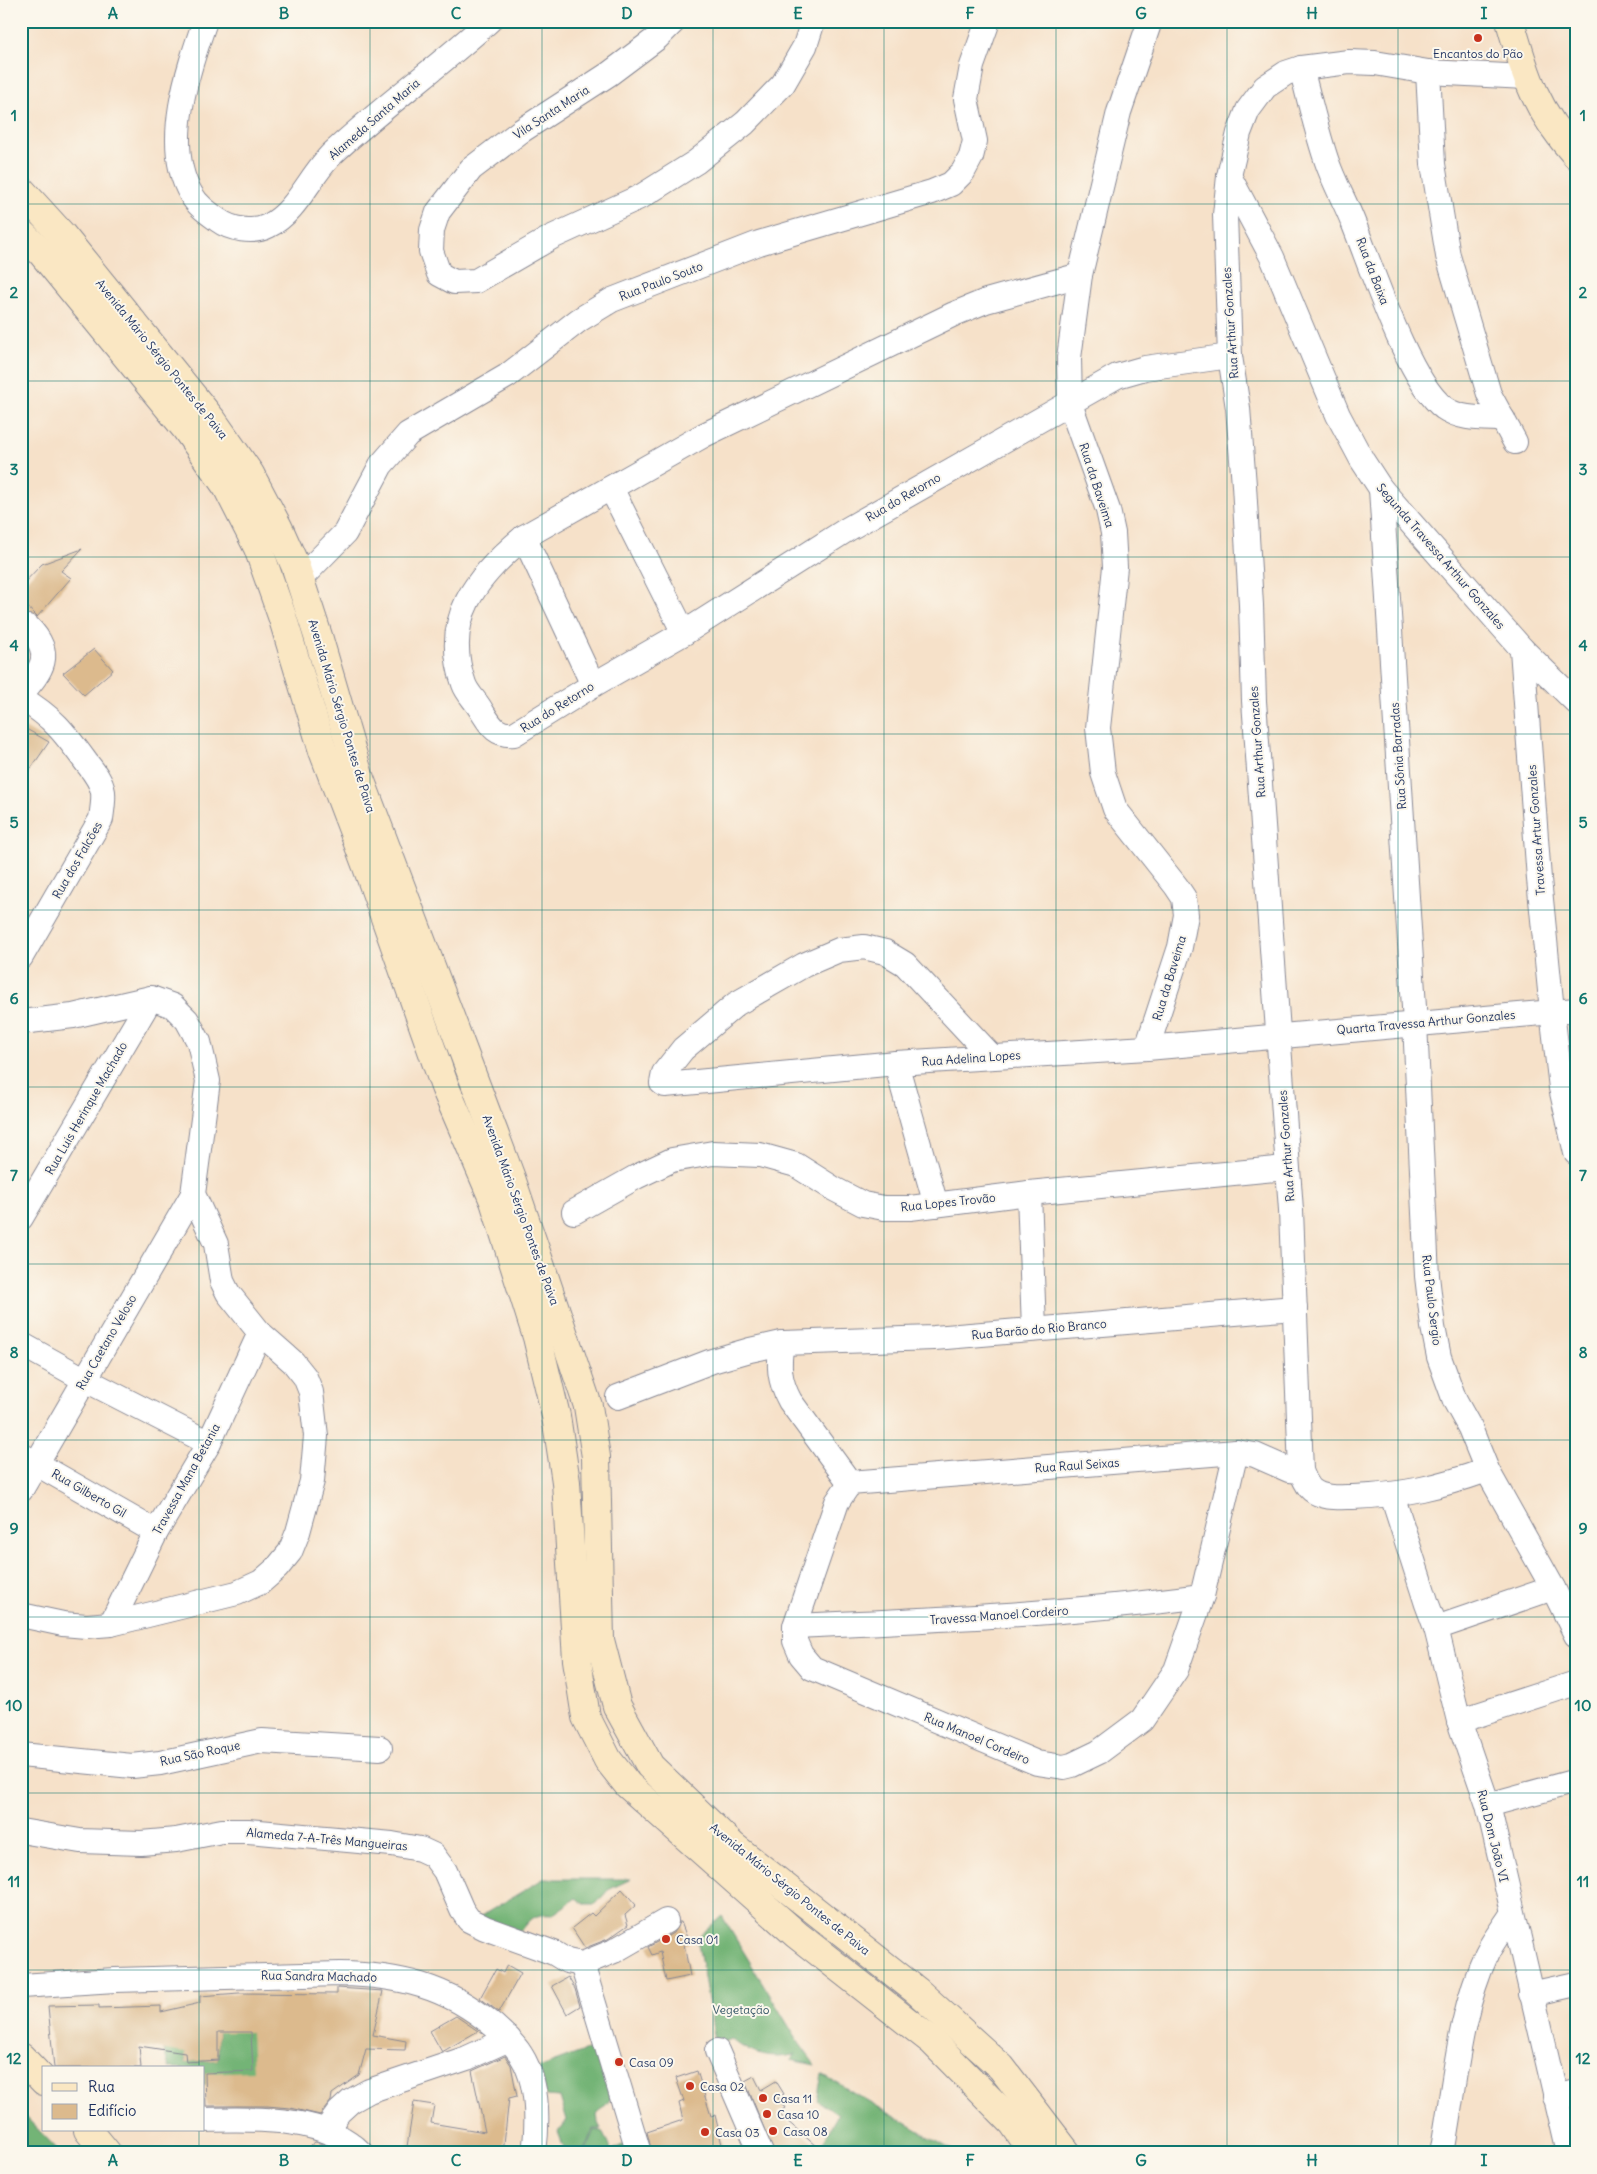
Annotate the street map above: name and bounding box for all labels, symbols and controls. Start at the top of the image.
text: A [108,3,118,23]
text: B [279,3,290,23]
text: C [451,3,462,23]
text: D [621,3,633,23]
text: E [793,3,803,23]
text: F [965,3,975,23]
text: G [1135,3,1147,23]
text: H [1306,3,1318,23]
text: I [1481,3,1488,23]
marker: Encantos do Pão [1472,32,1484,44]
place label: Encantos do Pão [1433,46,1523,61]
street label: Alameda Santa Maria [325,75,423,163]
street label: Vila Santa Maria [510,82,592,142]
text: 1 [11,105,17,125]
text: 1 [1580,105,1586,125]
street label: Rua da Baixa [1353,235,1393,307]
street label: Rua Paulo Souto [617,258,705,304]
street label: Rua Arthur Gonzales [1219,267,1241,379]
street label: Avenida Mário Sérgio Pontes de Paiva [93,276,231,442]
text: 2 [10,282,19,302]
text: 2 [1579,282,1588,302]
street label: Rua da Baveima [1076,441,1118,529]
text: 3 [9,459,19,479]
text: 3 [1578,459,1588,479]
street label: Rua do Retorno [863,469,943,525]
street label: Segunda Travessa Arthur Gonzales [1374,480,1508,632]
street label: Avenida Mário Sérgio Pontes de Paiva [305,617,379,815]
text: 4 [9,635,19,655]
text: 4 [1578,635,1588,655]
street label: Rua do Retorno [517,678,597,736]
street label: Rua Arthur Gonzales [1246,686,1268,798]
street label: Rua Sônia Barradas [1387,702,1409,810]
street label: Travessa Artur Gonzales [1524,764,1548,896]
text: 5 [9,812,19,832]
text: 5 [1578,812,1588,832]
street label: Rua dos Falcões [49,819,105,901]
street label: Rua da Baveima [1149,934,1189,1022]
text: 6 [9,988,19,1008]
text: 6 [1578,988,1588,1008]
street label: Quarta Travessa Arthur Gonzales [1336,1007,1516,1037]
street label: Rua Luis Herinque Machado [42,1039,130,1177]
street label: Rua Adelina Lopes [921,1047,1021,1069]
street label: Rua Arthur Gonzales [1275,1090,1297,1202]
street label: Avenida Mário Sérgio Pontes de Paiva [479,1113,563,1307]
text: 7 [10,1165,18,1185]
text: 7 [1579,1165,1587,1185]
street label: Rua Lopes Trovão [900,1190,996,1214]
street label: Rua Paulo Sergio [1419,1254,1445,1346]
street label: Rua Caetano Veloso [73,1291,140,1392]
street label: Rua Barão do Rio Branco [971,1316,1108,1342]
text: 8 [9,1342,19,1362]
text: 8 [1578,1342,1588,1362]
street label: Travessa Mana Betania [149,1421,223,1537]
street label: Rua Raul Seixas [1034,1455,1120,1475]
street label: Rua Gilberto Gil [49,1466,129,1520]
text: 9 [9,1518,19,1538]
text: 9 [1578,1518,1588,1538]
street label: Travessa Manoel Cordeiro [929,1603,1069,1627]
text: 10 [6,1695,22,1715]
text: 10 [1575,1695,1591,1715]
street label: Rua Manoel Cordeiro [922,1709,1032,1767]
street label: Rua São Roque [159,1737,241,1769]
street label: Rua Dom João VI [1474,1788,1512,1884]
street label: Avenida Mário Sérgio Pontes de Paiva [707,1820,873,1958]
street label: Alameda 7-A-Três Mangueiras [246,1824,408,1854]
text: 11 [8,1871,20,1891]
text: 11 [1577,1871,1589,1891]
place label: Casa 01 [676,1932,718,1947]
marker: Casa 01 [660,1933,672,1945]
street label: Rua Sandra Machado [261,1967,378,1985]
park label: Vegetação [712,2002,770,2017]
text: 12 [6,2048,22,2068]
text: 12 [1575,2048,1591,2068]
place label: Casa 09 [629,2055,674,2070]
marker: Casa 09 [613,2056,625,2068]
legend [42,2066,205,2132]
text: Rua [88,2077,115,2096]
place label: Casa 02 [700,2079,745,2094]
marker: Casa 02 [684,2080,696,2092]
place label: Casa 11 [773,2091,812,2106]
marker: Casa 11 [757,2092,769,2104]
text: Edifício [88,2101,136,2120]
place label: Casa 10 [777,2107,820,2122]
marker: Casa 10 [761,2108,773,2120]
place label: Casa 08 [783,2124,828,2139]
place label: Casa 03 [715,2125,760,2140]
marker: Casa 08 [767,2125,779,2137]
marker: Casa 03 [699,2126,711,2138]
text: A [108,2150,118,2170]
text: B [279,2150,290,2170]
text: C [451,2150,462,2170]
text: D [621,2150,633,2170]
text: E [793,2150,803,2170]
text: F [965,2150,975,2170]
text: G [1135,2150,1147,2170]
text: H [1306,2150,1318,2170]
text: I [1481,2150,1488,2170]

